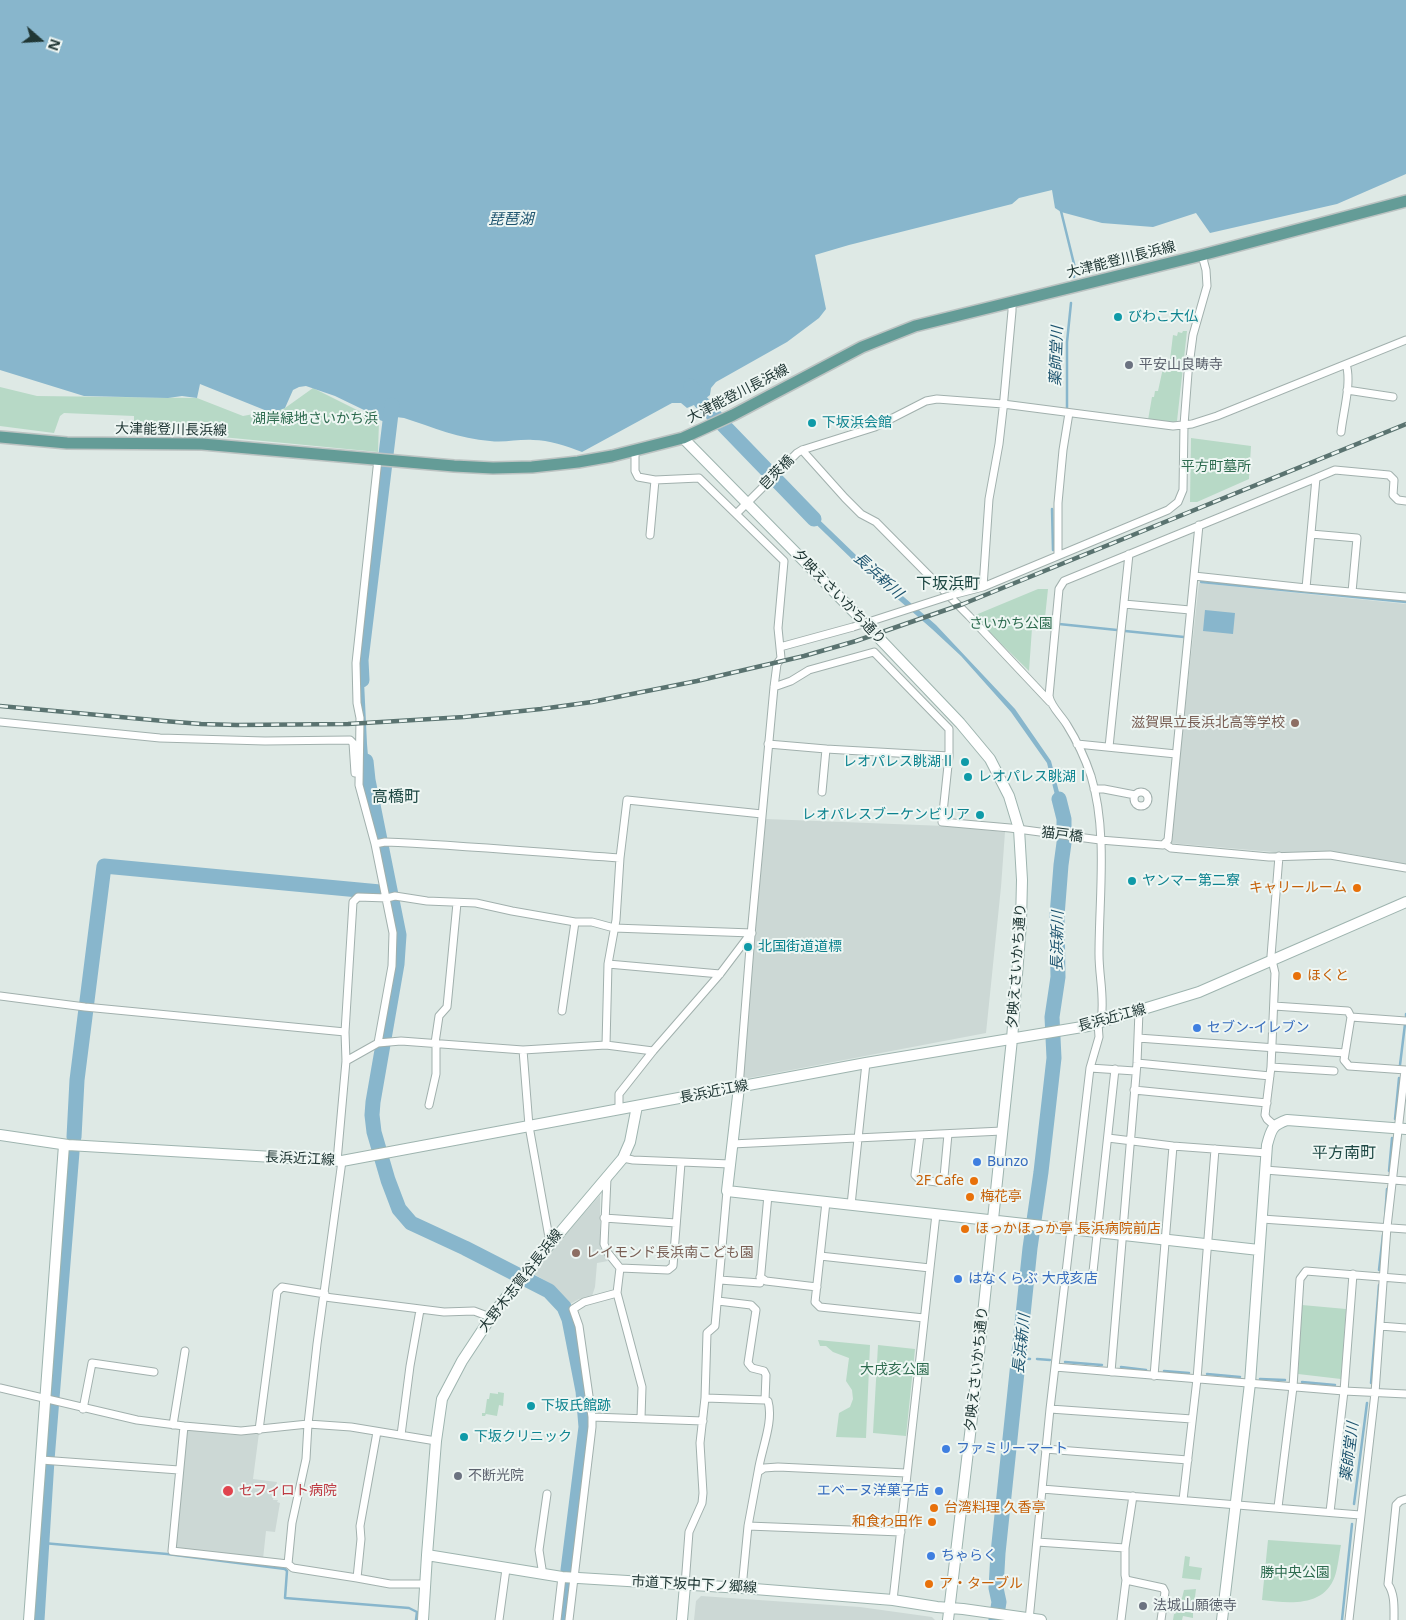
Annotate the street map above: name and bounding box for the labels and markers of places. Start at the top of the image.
place label: びわこ大仏 [1128,309,1198,325]
marker: びわこ大仏 [1112,311,1124,323]
place label: 平安山良畴寺 [1139,357,1223,373]
marker: 平安山良畴寺 [1123,359,1135,371]
place label: 下坂浜会館 [822,415,892,431]
marker: 下坂浜会館 [806,417,818,429]
place label: 滋賀県立長浜北高等学校 [1131,715,1285,731]
marker: 滋賀県立長浜北高等学校 [1289,717,1301,729]
place label: レオパレス眺湖Ⅱ [843,754,955,770]
marker: レオパレス眺湖Ⅱ [959,756,971,768]
place label: レオパレス眺湖Ⅰ [978,769,1090,785]
marker: レオパレス眺湖Ⅰ [962,771,974,783]
place label: レオパレスブーケンビリア [802,807,970,823]
marker: レオパレスブーケンビリア [974,809,986,821]
place label: ヤンマー第二寮 [1142,873,1240,889]
marker: ヤンマー第二寮 [1126,875,1138,887]
place label: キャリールーム [1249,880,1347,896]
marker: キャリールーム [1351,882,1363,894]
place label: 北国街道道標 [758,939,842,955]
marker: 北国街道道標 [742,941,754,953]
place label: ほくと [1307,968,1349,984]
marker: ほくと [1291,970,1303,982]
place label: セブン-イレブン [1207,1020,1310,1036]
marker: セブン-イレブン [1191,1022,1203,1034]
place label: Bunzo [987,1154,1028,1170]
marker: Bunzo [971,1156,983,1168]
place label: 2F Cafe [916,1173,964,1189]
marker: 2F Cafe [968,1175,980,1187]
place label: 梅花亭 [980,1189,1022,1205]
marker: 梅花亭 [964,1191,976,1203]
place label: ほっかほっか亭 長浜病院前店 [975,1221,1161,1237]
marker: ほっかほっか亭 長浜病院前店 [959,1223,971,1235]
place label: レイモンド長浜南こども園 [586,1245,754,1261]
marker: レイモンド長浜南こども園 [570,1247,582,1259]
place label: はなくらぶ 大戌亥店 [968,1271,1098,1287]
marker: はなくらぶ 大戌亥店 [952,1273,964,1285]
place label: 下坂氏館跡 [541,1398,611,1414]
marker: 下坂氏館跡 [525,1400,537,1412]
place label: 下坂クリニック [474,1429,572,1445]
marker: 下坂クリニック [458,1431,470,1443]
place label: ファミリーマート [956,1441,1068,1457]
marker: ファミリーマート [940,1443,952,1455]
place label: 不断光院 [468,1468,524,1484]
marker: 不断光院 [452,1470,464,1482]
place label: セフィロト病院 [239,1483,337,1499]
place label: エベーヌ洋菓子店 [817,1483,929,1499]
marker: セフィロト病院 [221,1484,235,1498]
marker: エベーヌ洋菓子店 [933,1485,945,1497]
place label: 台湾料理 久香亭 [944,1500,1046,1516]
marker: 台湾料理 久香亭 [928,1502,940,1514]
place label: 和食わ田作 [852,1514,922,1530]
marker: 和食わ田作 [926,1516,938,1528]
place label: ちゃらく [941,1548,997,1564]
marker: ちゃらく [925,1550,937,1562]
place label: ア・ターブル [939,1576,1023,1592]
marker: ア・ターブル [923,1578,935,1590]
place label: 法城山願徳寺 [1153,1598,1237,1614]
marker: 法城山願徳寺 [1137,1600,1149,1612]

